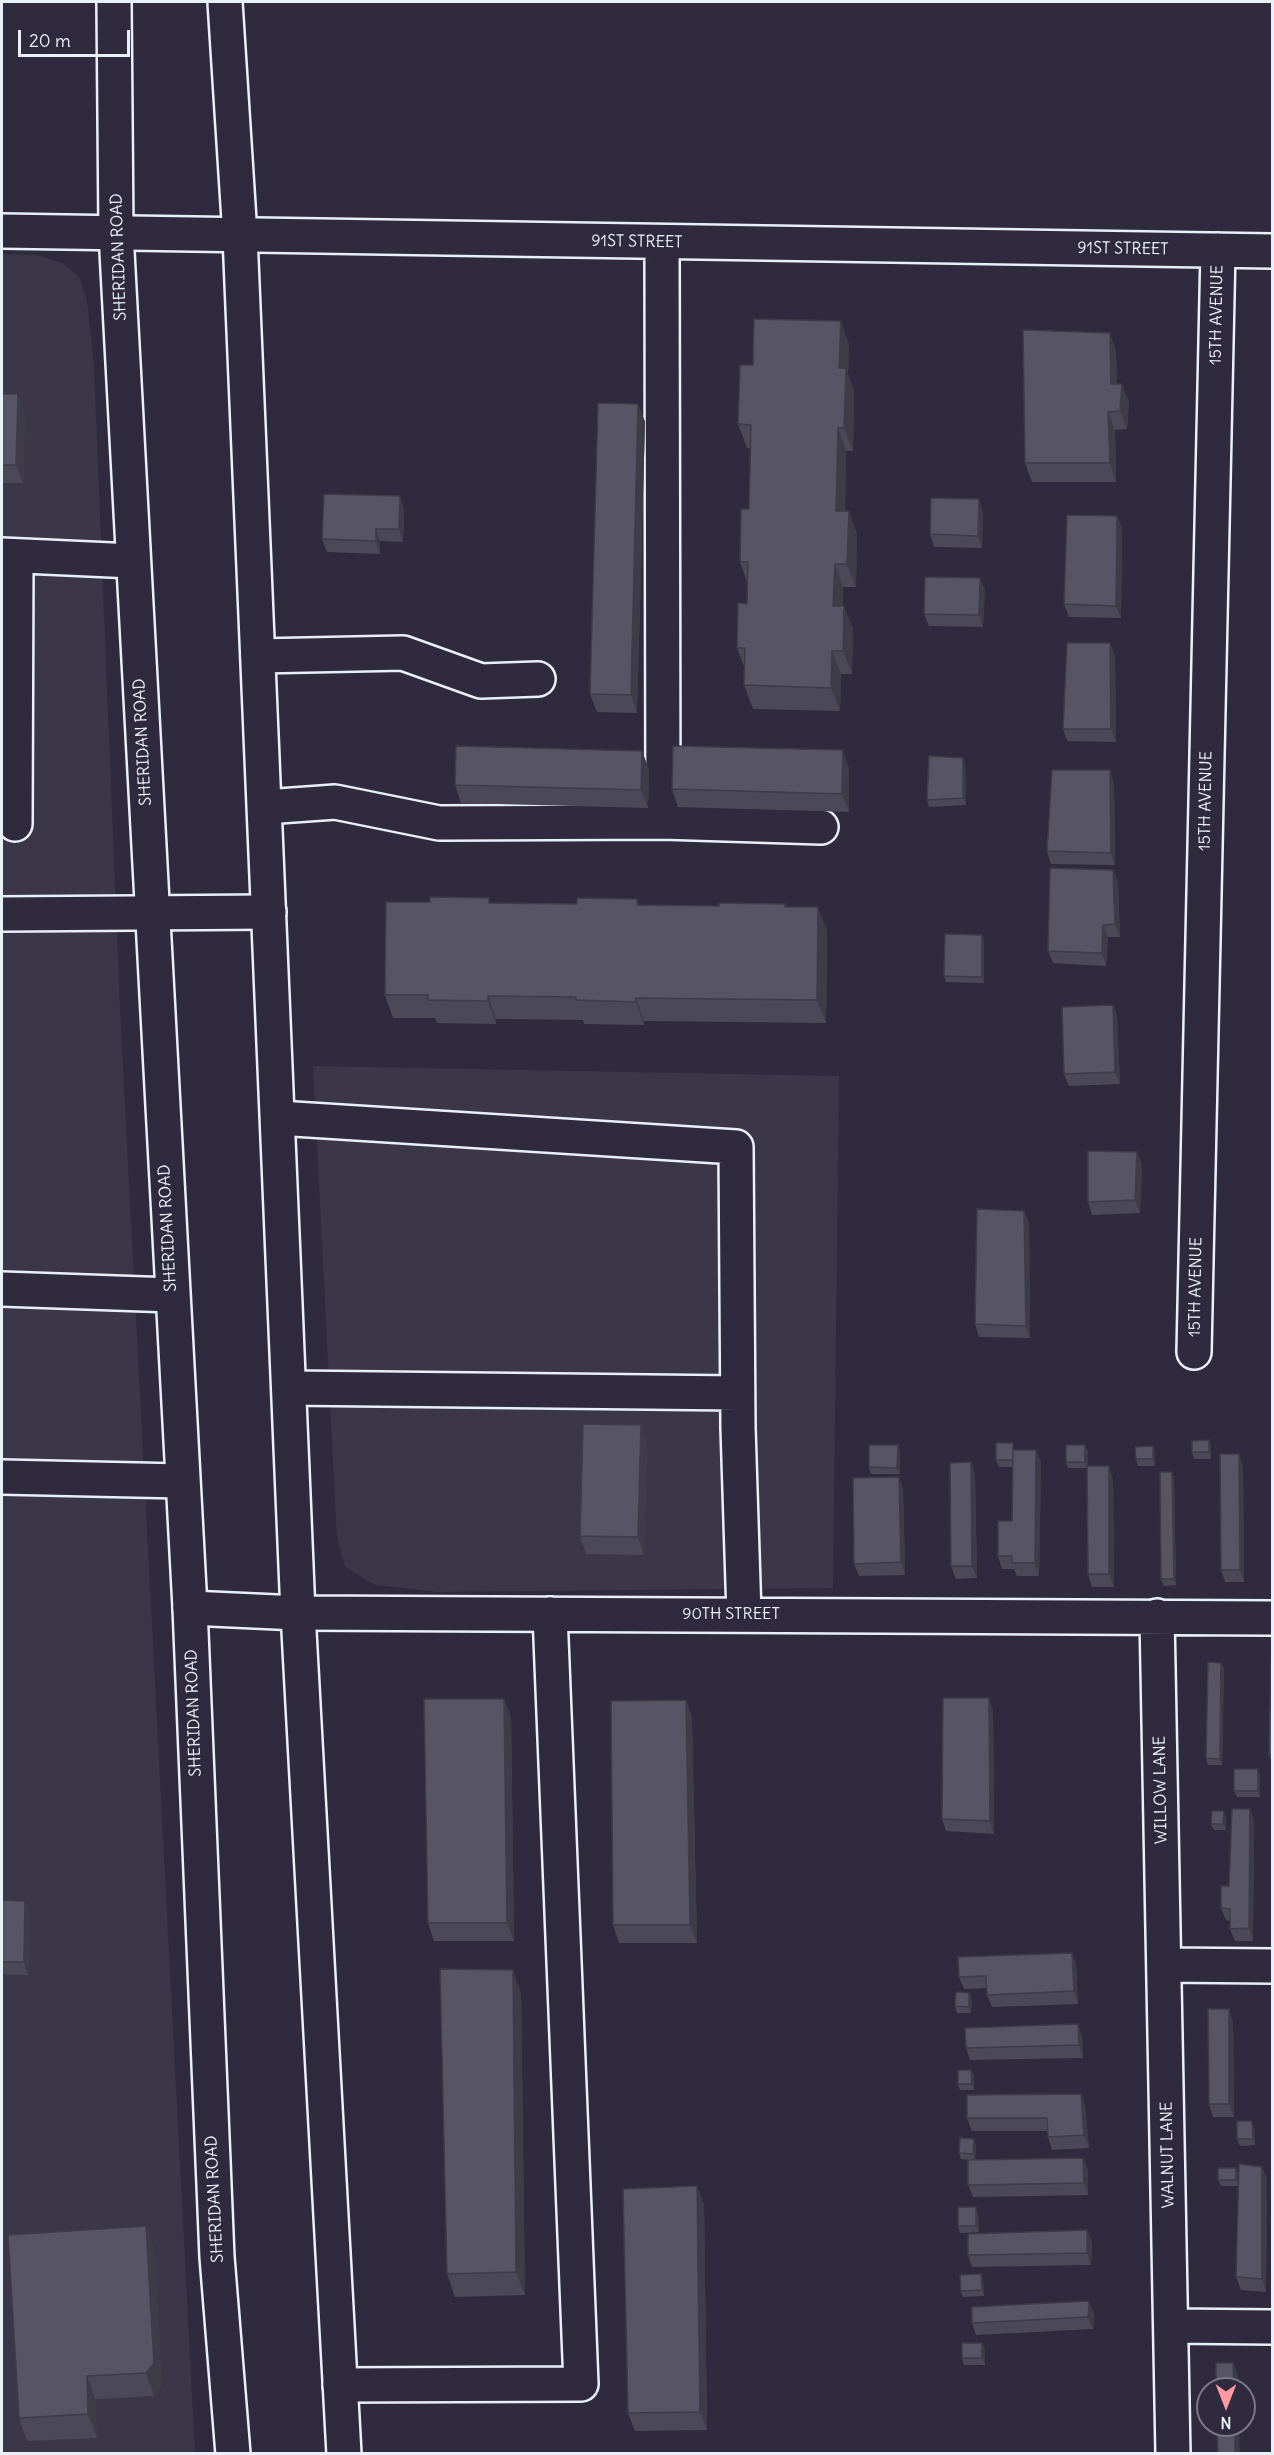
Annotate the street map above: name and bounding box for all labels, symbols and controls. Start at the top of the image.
scale bar [21,18,134,56]
text: 20 m [29,29,71,52]
street label: SHERIDAN ROAD [107,193,131,321]
street label: 91ST STREET [591,232,683,252]
street label: 91ST STREET [1077,239,1169,259]
street label: 15TH AVENUE [1207,265,1227,365]
street label: SHERIDAN ROAD [130,678,156,806]
street label: 15TH AVENUE [1196,751,1216,851]
street label: SHERIDAN ROAD [155,1164,181,1292]
street label: 15TH AVENUE [1186,1237,1206,1337]
street label: 90TH STREET [682,1604,780,1624]
street label: SHERIDAN ROAD [182,1649,206,1777]
street label: WILLOW LANE [1150,1736,1172,1844]
street label: WALNUT LANE [1157,2101,1179,2209]
street label: SHERIDAN ROAD [202,2135,228,2263]
north arrow [1196,2377,1256,2437]
text: N [1220,2413,1232,2433]

